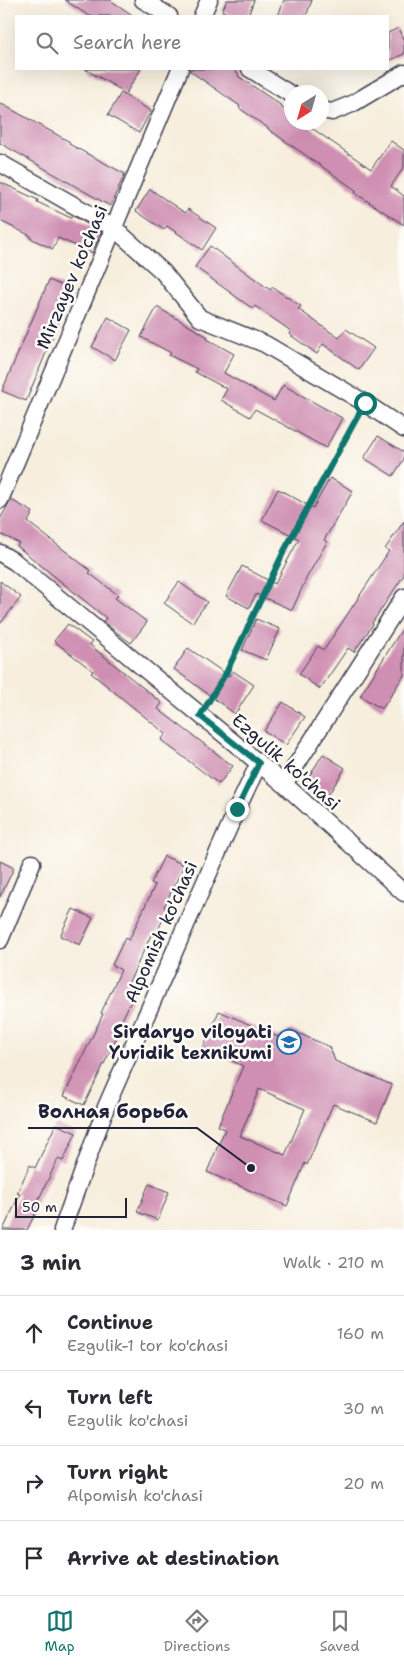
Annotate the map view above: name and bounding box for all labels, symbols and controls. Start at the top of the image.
search box [15,15,389,70]
icon: search [33,29,61,57]
text: Search here [73,30,182,55]
north arrow [284,85,329,130]
street label: Mirzayev ko'chasi [31,201,113,353]
route start [354,392,377,415]
street label: Ezgulik ko'chasi [227,708,345,816]
route end [226,798,249,821]
street label: Alpomish ko'chasi [119,857,203,1007]
place label: Sirdaryo viloyati Yuridik texnikumi [109,1020,272,1065]
school or university icon: Sirdaryo viloyati Yuridik texnikumi [276,1029,302,1055]
callout: Волная борьба [28,1094,197,1128]
text: Волная борьба [38,1099,188,1124]
scale bar [15,1195,128,1218]
text: 50 m [22,1198,57,1216]
text: 3 min [20,1249,81,1277]
text: Walk · 210 m [283,1252,384,1273]
text: Continue [67,1310,153,1335]
icon: ahead [20,1319,48,1347]
text: 160 m [337,1323,384,1344]
text: Ezgulik-1 tor ko'chasi [67,1335,228,1356]
text: Turn left [67,1385,153,1410]
icon: left [20,1394,48,1422]
text: 30 m [343,1398,384,1419]
text: Ezgulik ko'chasi [67,1410,188,1431]
text: Turn right [67,1460,168,1485]
icon: right [20,1469,48,1497]
text: 20 m [343,1473,384,1494]
text: Alpomish ko'chasi [67,1485,203,1506]
icon: arrive [20,1544,48,1572]
text: Arrive at destination [67,1546,279,1571]
tab: Map [45,1607,75,1655]
tab: Directions [164,1607,230,1655]
tab: Saved [320,1607,359,1655]

